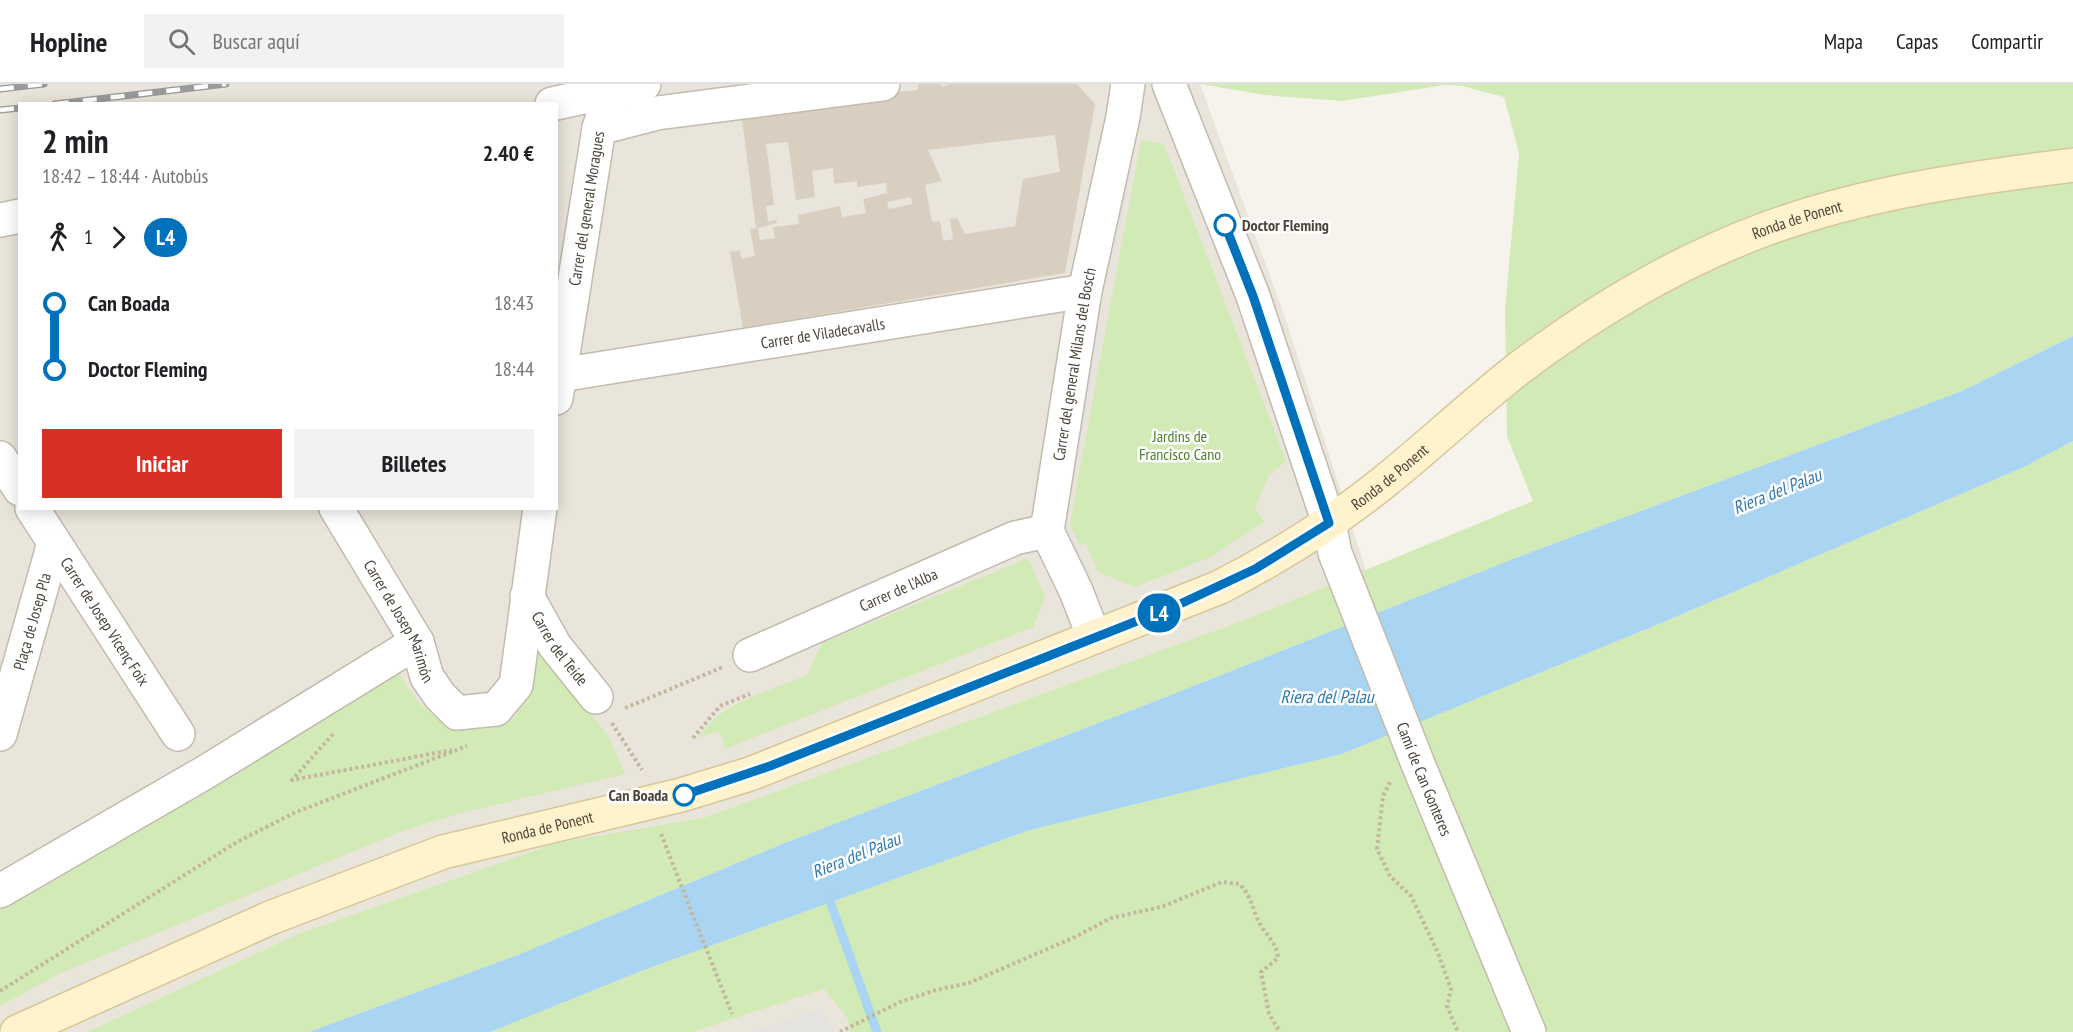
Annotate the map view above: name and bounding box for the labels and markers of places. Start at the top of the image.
marker: Doctor Fleming [1214,214,1236,236]
place label: Doctor Fleming [1242,215,1329,235]
marker: Can Boada [673,784,695,806]
place label: Can Boada [608,785,668,805]

